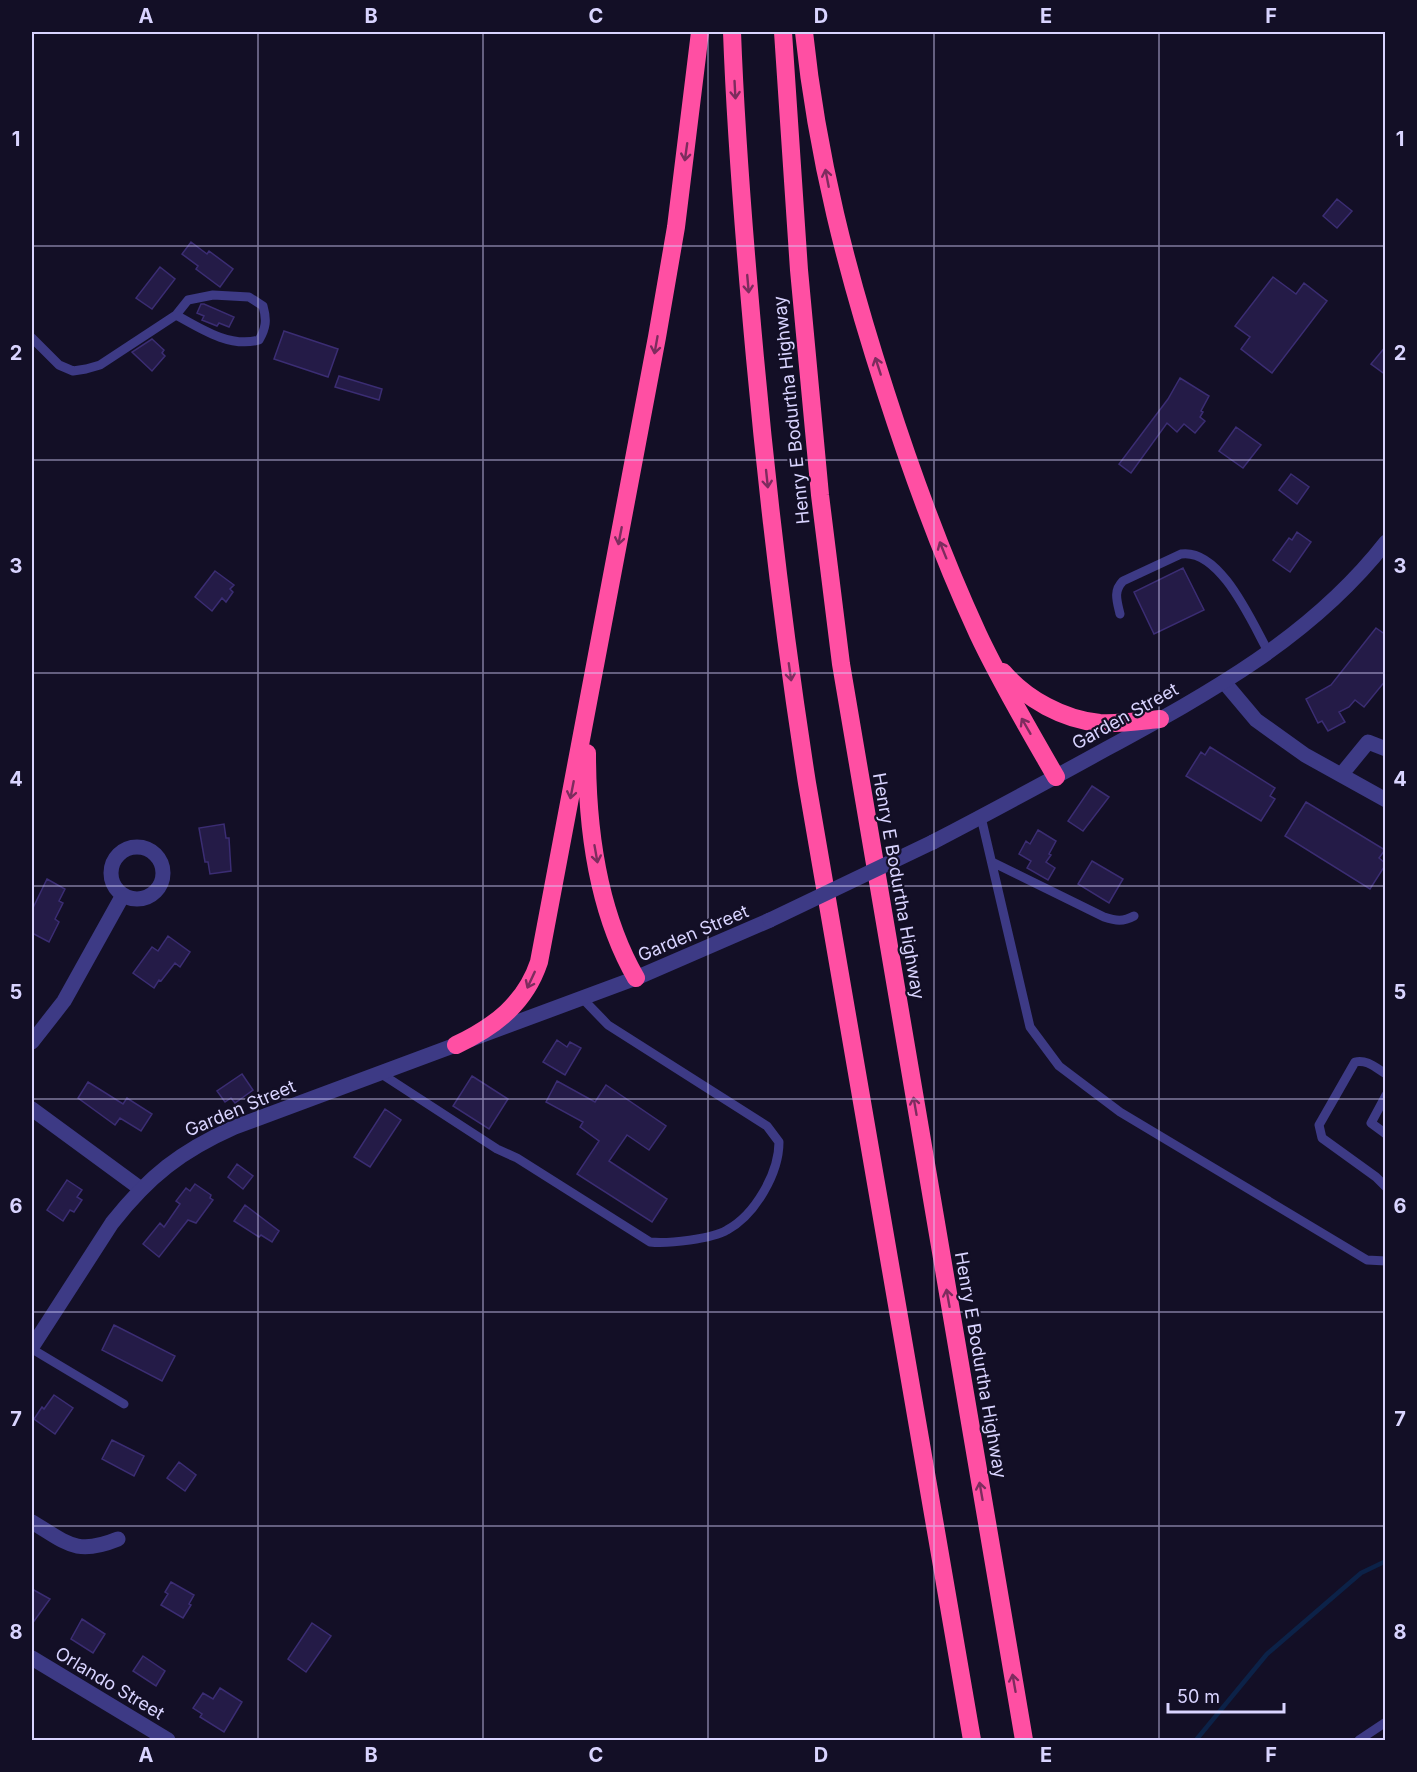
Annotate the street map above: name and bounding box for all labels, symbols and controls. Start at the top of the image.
text: A [139,4,154,28]
text: B [364,4,378,28]
text: C [589,4,603,28]
text: D [814,4,828,28]
text: E [1040,4,1052,28]
text: F [1265,4,1277,28]
one-way arrow [729,79,740,99]
text: 1 [12,127,20,151]
text: 1 [1396,127,1404,151]
one-way arrow [680,142,691,162]
one-way arrow [821,169,832,189]
one-way arrow [743,274,754,294]
street label: Henry E Bodurtha Highway [769,295,813,525]
one-way arrow [650,334,661,354]
text: 2 [10,341,22,365]
text: 2 [1394,341,1406,365]
one-way arrow [871,357,882,376]
one-way arrow [762,468,773,488]
one-way arrow [614,526,625,546]
one-way arrow [937,541,948,560]
text: 3 [10,554,22,578]
text: 3 [1394,554,1406,578]
one-way arrow [785,662,796,682]
street label: Garden Street [1068,678,1182,754]
one-way arrow [1020,718,1032,735]
text: 4 [9,767,23,791]
text: 4 [1393,767,1407,791]
street label: Henry E Bodurtha Highway [869,771,929,1001]
one-way arrow [566,779,577,799]
one-way arrow [590,843,601,863]
street label: Garden Street [635,900,752,966]
one-way arrow [525,971,537,989]
text: 5 [10,980,22,1004]
text: 5 [1394,980,1406,1004]
street label: Garden Street [182,1075,299,1141]
one-way arrow [910,1097,921,1117]
text: 6 [10,1194,23,1218]
text: 6 [1394,1194,1407,1218]
street label: Henry E Bodurtha Highway [951,1250,1011,1480]
one-way arrow [943,1289,954,1309]
text: 7 [10,1407,22,1431]
text: 7 [1394,1407,1406,1431]
one-way arrow [976,1481,987,1501]
text: 8 [9,1620,23,1644]
text: 8 [1393,1620,1407,1644]
street label: Orlando Street [52,1642,168,1724]
one-way arrow [1009,1673,1020,1693]
scale bar [1168,1676,1284,1714]
text: 50 m [1177,1686,1220,1707]
text: A [139,1743,154,1767]
text: B [364,1743,378,1767]
text: C [589,1743,603,1767]
text: D [814,1743,828,1767]
text: E [1040,1743,1052,1767]
text: F [1265,1743,1277,1767]

